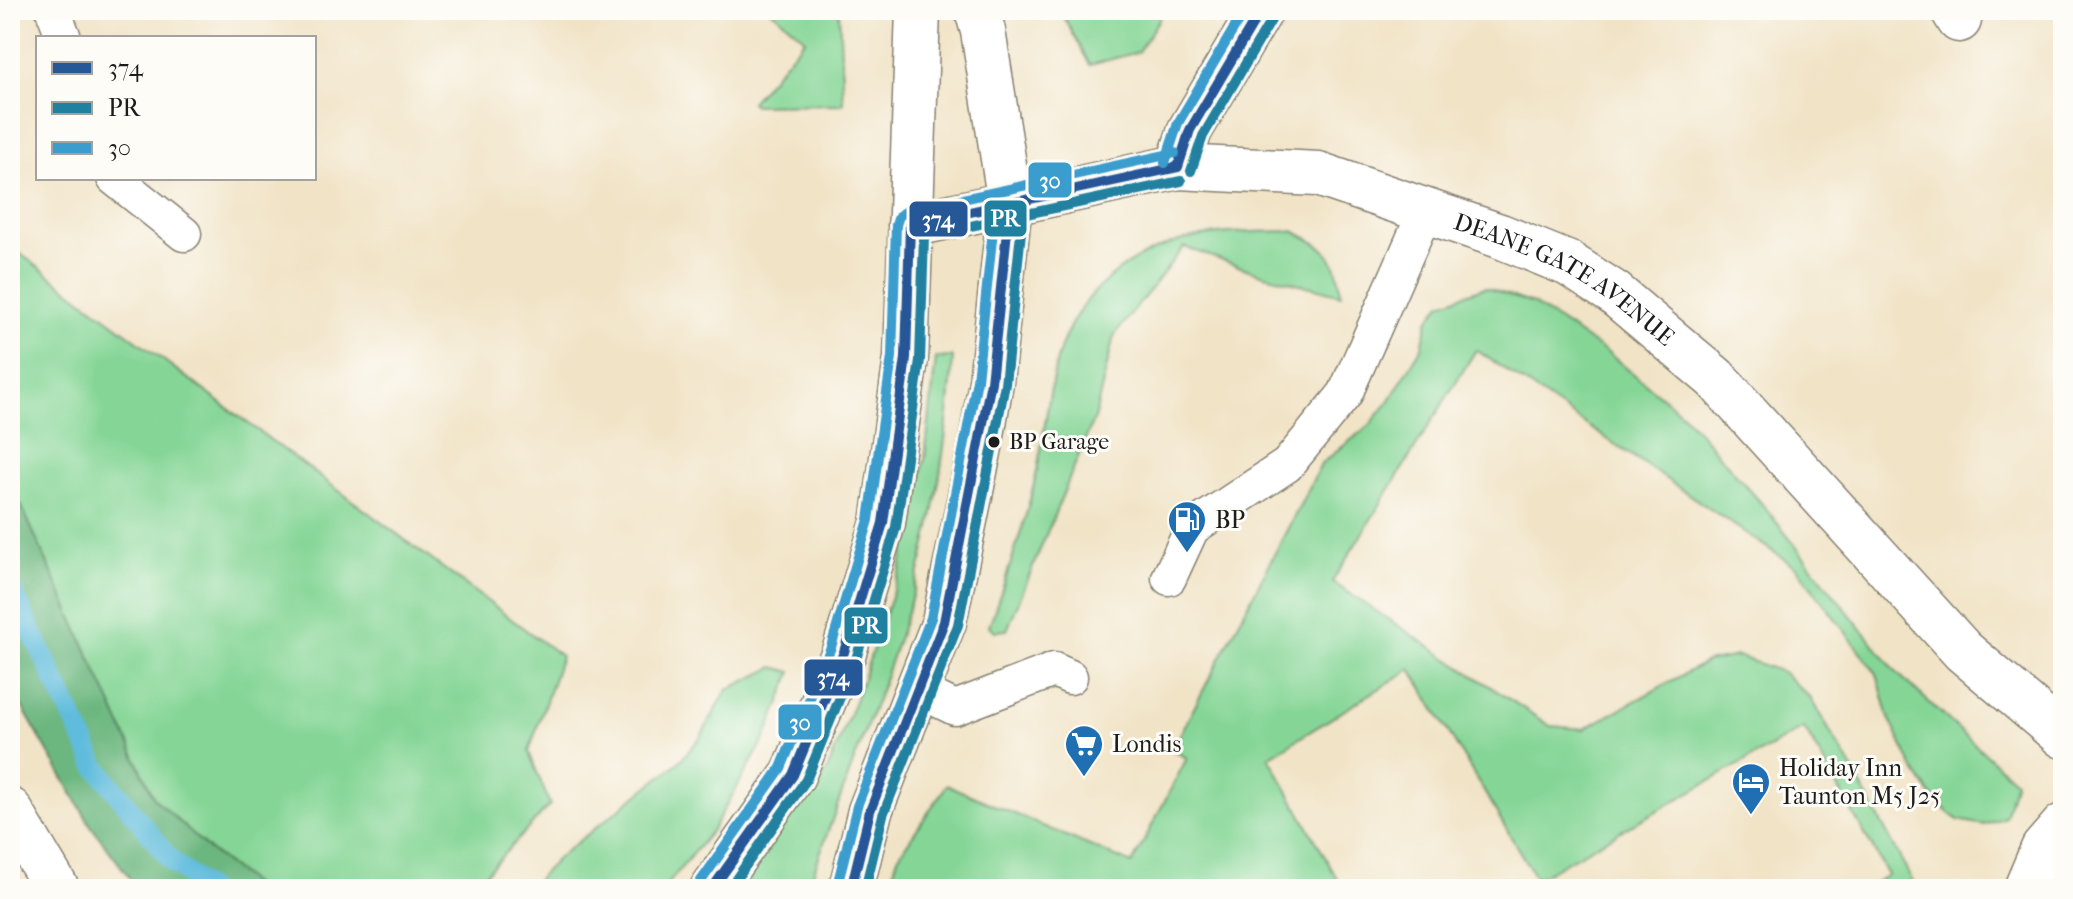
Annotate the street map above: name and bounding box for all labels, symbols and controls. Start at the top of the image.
legend [36,36,316,180]
text: 374 [108,54,144,82]
text: PR [108,94,141,122]
text: 30 [108,134,131,162]
line badge: 30 [1027,161,1073,199]
text: 30 [1039,168,1061,194]
line badge: PR [983,199,1028,238]
line badge: 374 [908,200,969,238]
text: PR [990,206,1022,232]
text: 374 [922,207,955,233]
street label: DEANE GATE AVENUE [1450,207,1680,352]
place label: BP Garage [1009,429,1109,455]
marker: BP Garage [986,434,1002,450]
fuel station icon: BP [1166,499,1208,554]
place label: BP [1215,506,1245,534]
line badge: PR [843,606,889,645]
text: PR [851,613,883,639]
line badge: 374 [803,658,864,697]
text: 374 [817,665,850,691]
line badge: 30 [777,703,823,741]
text: 30 [789,710,811,736]
supermarket icon: Londis [1063,723,1105,778]
place label: Londis [1112,730,1182,758]
place label: Holiday Inn Taunton M5 J25 [1779,754,1940,810]
hotel icon: Holiday Inn Taunton M5 J25 [1730,761,1772,816]

